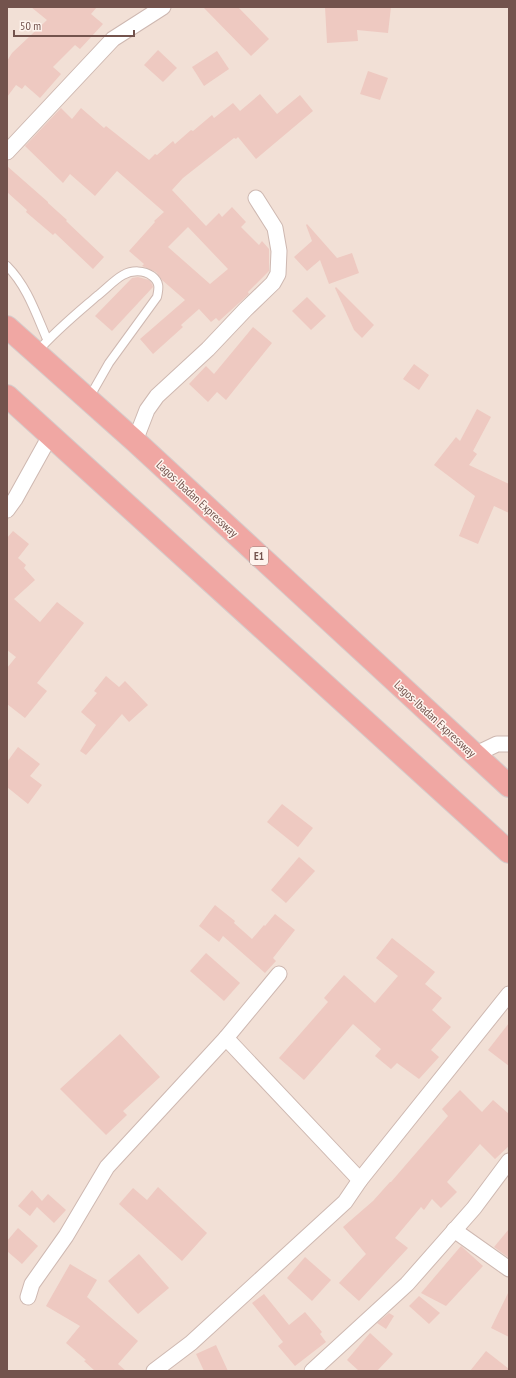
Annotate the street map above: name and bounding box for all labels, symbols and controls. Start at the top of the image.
scale bar [14,12,134,38]
text: 50 m [20,18,41,33]
street label: Lagos-Ibadan Expressway [153,457,242,541]
road number: E1 [250,547,268,565]
street label: Lagos-Ibadan Expressway [391,677,480,761]

